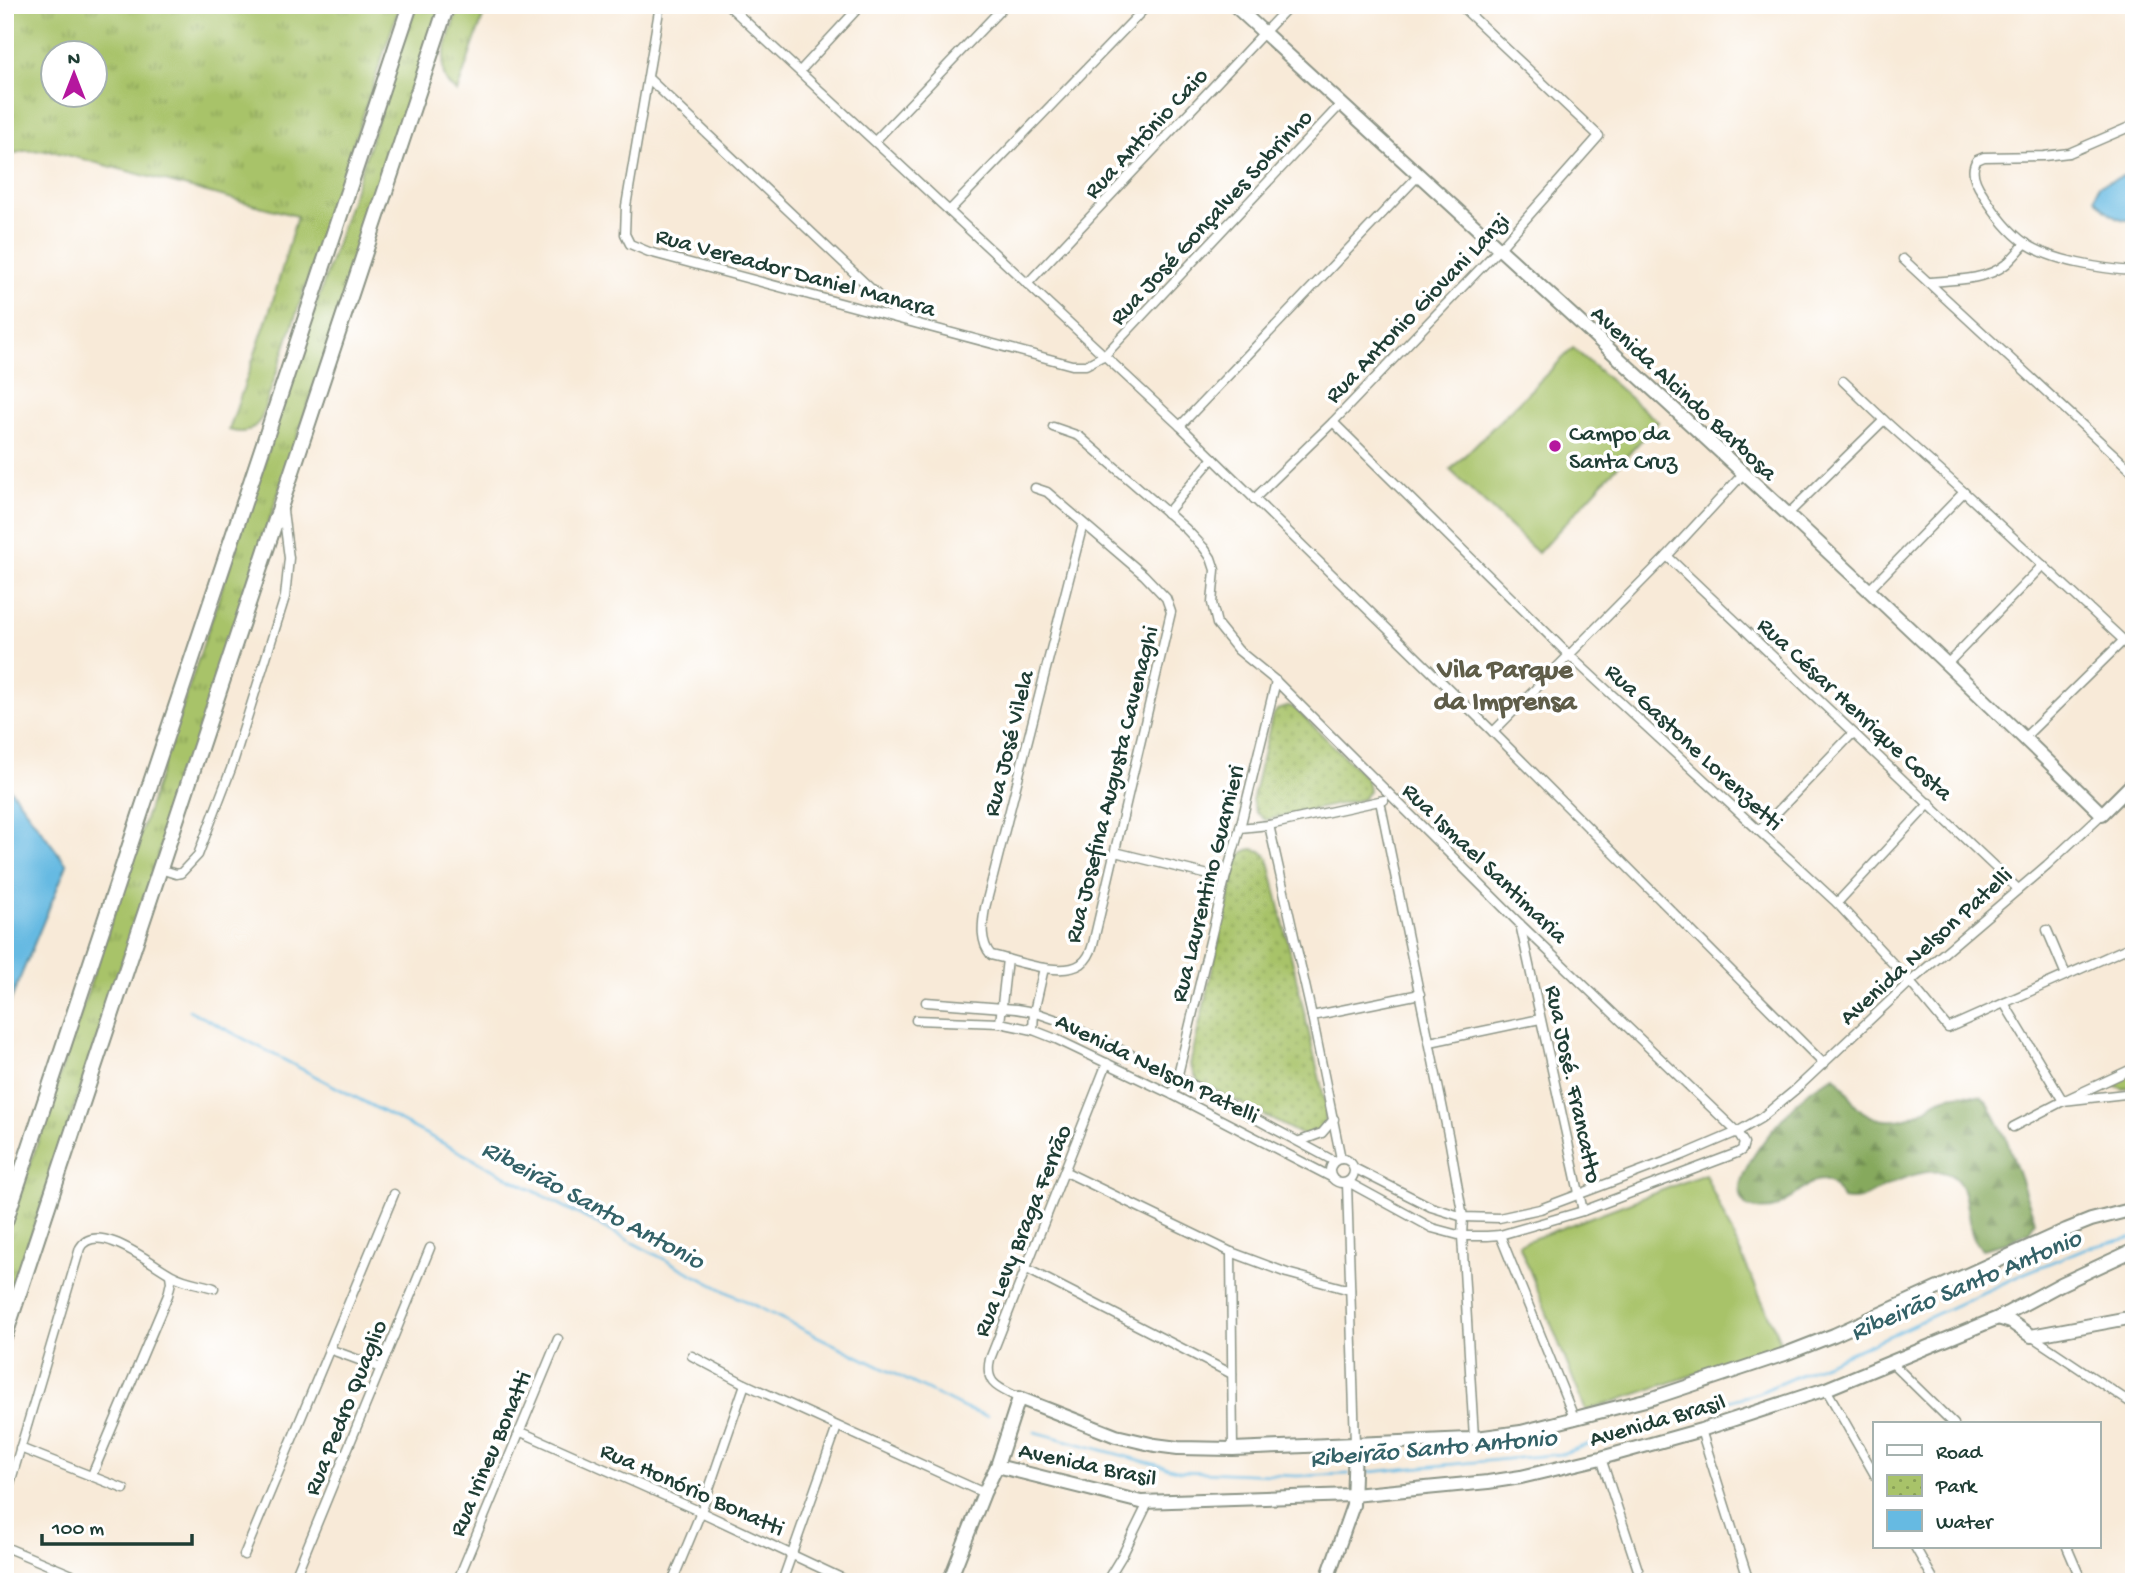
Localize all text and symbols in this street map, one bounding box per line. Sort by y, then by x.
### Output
north arrow [38,38,108,108]
text: N [68,49,80,72]
street label: Rua Antônio Caio [1079,63,1216,206]
street label: Rua José Gonçalves Sobrinho [1105,104,1320,332]
street label: Rua Antonio Giovani Lanzi [1320,208,1517,411]
street label: Rua Vereador Daniel Manara [652,223,939,326]
street label: Avenida Alcindo Barbosa [1583,301,1782,489]
place label: Campo da Santa Cruz [1569,421,1678,478]
marker: Campo da Santa Cruz [1547,438,1563,454]
street label: Rua César Henrique Costa [1750,612,1958,809]
street label: Rua Josefina Augusta Cavenaghi [1060,623,1167,946]
district label: Vila Parque da Imprensa [1434,655,1578,720]
street label: Rua Gastone Lorenzetti [1597,658,1788,839]
street label: Rua José Vilela [978,667,1043,820]
street label: Rua Laurentino Guarnieri [1166,762,1253,1006]
street label: Rua Ismael Santimaria [1395,778,1573,952]
street label: Avenida Nelson Patelli [1835,862,2020,1033]
street label: Rua José. Francatto [1536,983,1607,1186]
street label: Avenida Nelson Patelli [1050,1008,1263,1132]
street label: Rua Levy Braga Ferrão [968,1121,1080,1342]
water label: Ribeirão Santo Antonio [475,1135,710,1280]
water label: Ribeirão Santo Antonio [1847,1224,2088,1350]
street label: Rua Pedro Quaglio [299,1316,396,1500]
street label: Rua Irineu Bonatti [444,1367,540,1542]
street label: Avenida Brasil [1587,1389,1729,1456]
legend [1873,1422,2100,1548]
water label: Ribeirão Santo Antonio [1309,1424,1560,1477]
street label: Rua Honório Bonatti [595,1437,788,1545]
street label: Avenida Brasil [1016,1438,1159,1495]
text: Road [1936,1442,1984,1467]
text: Park [1935,1476,1979,1501]
scale bar [42,1503,192,1547]
text: Water [1936,1512,1994,1537]
text: 100 m [51,1518,104,1543]

